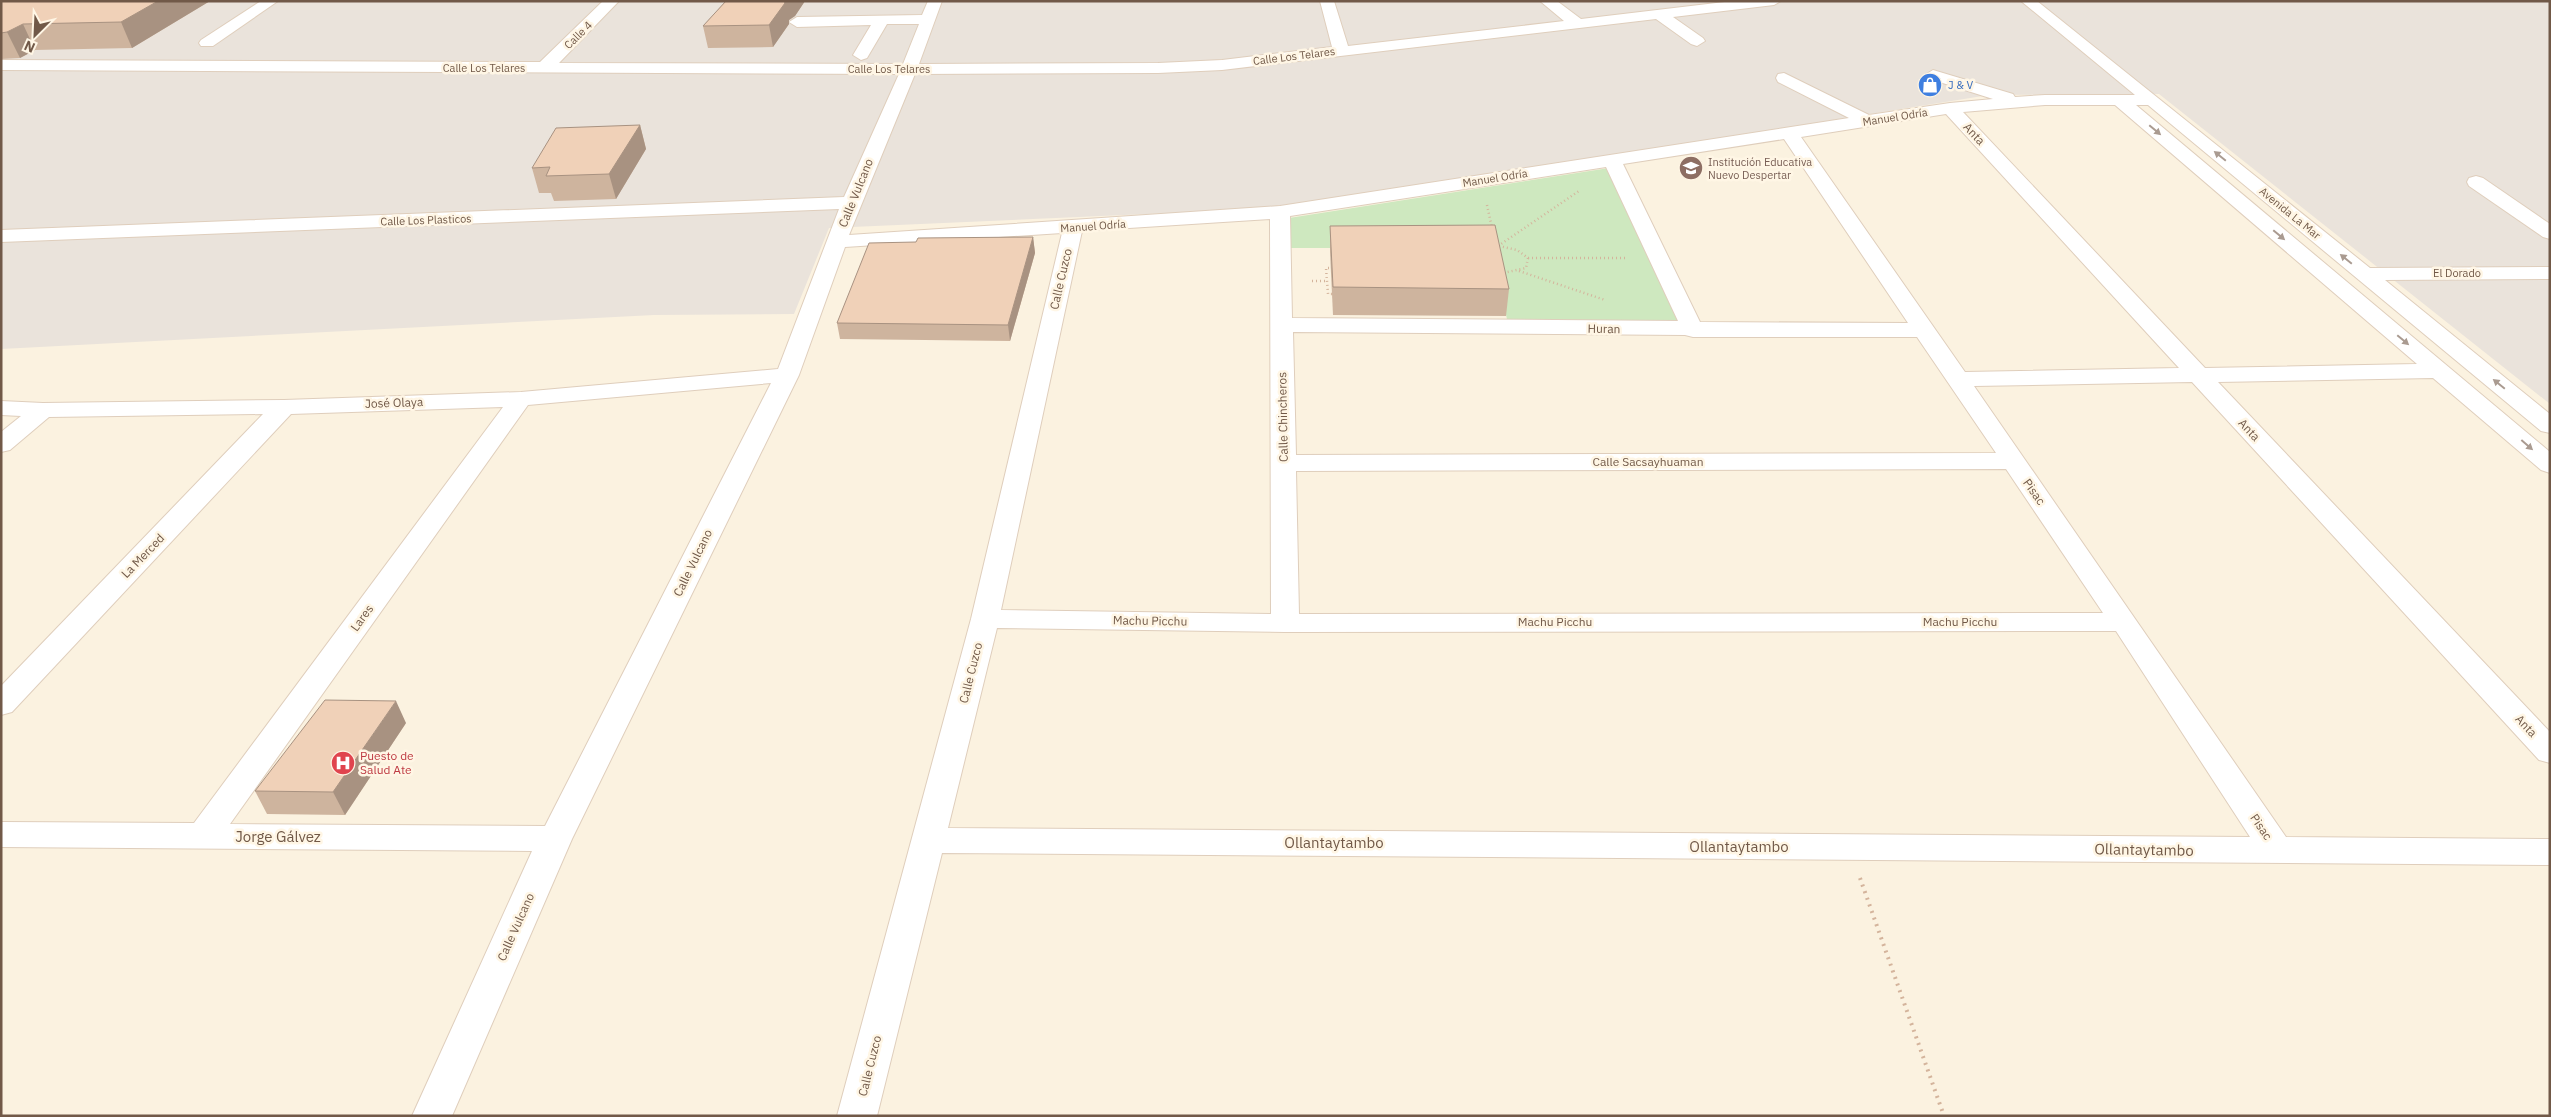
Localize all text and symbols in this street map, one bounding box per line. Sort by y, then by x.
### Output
north arrow [10,10,60,60]
street label: Calle 4 [561,18,595,52]
text: N [21,37,38,57]
street label: Calle Los Telares [1252,44,1336,68]
street label: Calle Los Telares [443,61,525,75]
street label: Calle Los Telares [848,62,930,76]
shop icon: J & V [1917,72,1943,98]
place label: J & V [1948,78,1973,92]
street label: Manuel Odría [1861,105,1929,129]
street label: Anta [1960,119,1989,148]
one-way arrow [2148,125,2161,136]
one-way arrow [2214,150,2227,161]
school or university icon: Institución Educativa Nuevo Despertar [1678,155,1704,181]
place label: Institución Educativa Nuevo Despertar [1708,155,1812,182]
street label: Calle Vulcano [835,156,876,229]
street label: Manuel Odría [1461,166,1529,190]
street label: Avenida La Mar [2257,184,2323,242]
street label: Calle Los Plasticos [380,211,472,229]
street label: Manuel Odría [1060,217,1126,235]
one-way arrow [2273,230,2286,241]
street label: Calle Cuzco [1046,247,1075,311]
one-way arrow [2340,254,2352,265]
street label: El Dorado [2433,266,2481,280]
street label: Huran [1587,321,1621,336]
one-way arrow [2397,334,2409,346]
street label: Calle Chincheros [1274,372,1291,462]
one-way arrow [2492,379,2505,390]
street label: José Olaya [365,394,424,411]
street label: Anta [2235,415,2264,444]
one-way arrow [2521,440,2534,451]
street label: Calle Sacsayhuaman [1592,454,1704,469]
street label: Pisac [2020,476,2049,508]
street label: Calle Vulcano [670,526,715,599]
street label: La Merced [118,531,167,581]
street label: Lares [347,601,376,634]
street label: Machu Picchu [1113,612,1187,629]
street label: Machu Picchu [1518,614,1592,629]
street label: Machu Picchu [1923,614,1997,629]
street label: Calle Cuzco [956,641,985,705]
street label: Anta [2512,711,2541,740]
place label: Puesto de Salud Ate [360,748,414,777]
hospital icon: Puesto de Salud Ate [330,750,356,776]
street label: Pisac [2247,811,2276,843]
street label: Jorge Gálvez [235,827,321,846]
street label: Ollantaytambo [1284,833,1384,852]
street label: Ollantaytambo [1689,837,1789,856]
street label: Ollantaytambo [2094,839,2194,860]
street label: Calle Vulcano [494,890,537,963]
street label: Calle Cuzco [855,1034,884,1098]

